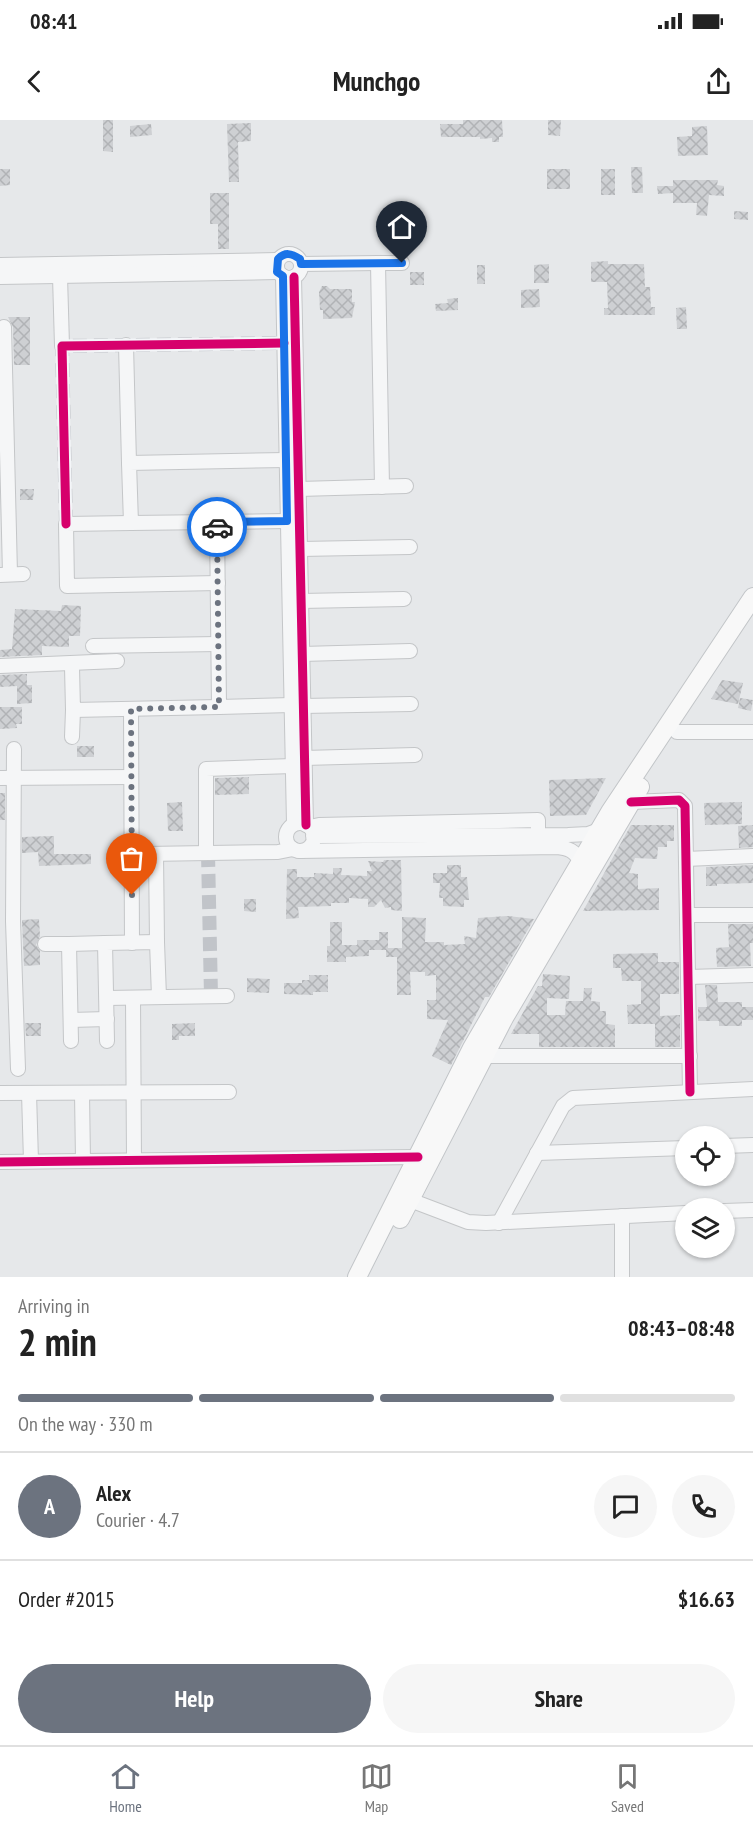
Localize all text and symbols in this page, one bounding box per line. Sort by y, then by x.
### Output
text: 08:41 [30,7,78,35]
text: Munchgo [333,64,420,98]
icon: back [18,65,51,98]
icon: share [702,65,735,98]
pin [376,201,427,263]
icon: home [385,210,418,243]
courier [187,497,247,557]
icon: car [201,511,234,544]
pin [106,833,157,895]
icon: bag [115,842,148,875]
map controls [675,1126,735,1258]
button: locate [675,1126,735,1186]
button: layers [675,1198,735,1258]
text: Arriving in [18,1293,90,1319]
text: 08:43–08:48 [628,1314,735,1342]
text: 2 min [18,1316,97,1367]
text: On the way · 330 m [18,1411,153,1437]
button: chat [594,1475,657,1538]
button: phone [672,1475,735,1538]
text: Alex [96,1479,131,1507]
text: A [44,1492,55,1520]
text: Courier · 4.7 [96,1507,180,1533]
text: Order #2015 [18,1585,115,1613]
text: $16.63 [678,1585,735,1613]
button: Help [18,1664,371,1733]
button: Share [383,1664,735,1733]
tab: Home [109,1760,142,1816]
tab: Map [360,1760,393,1816]
tab: Saved [611,1760,644,1816]

